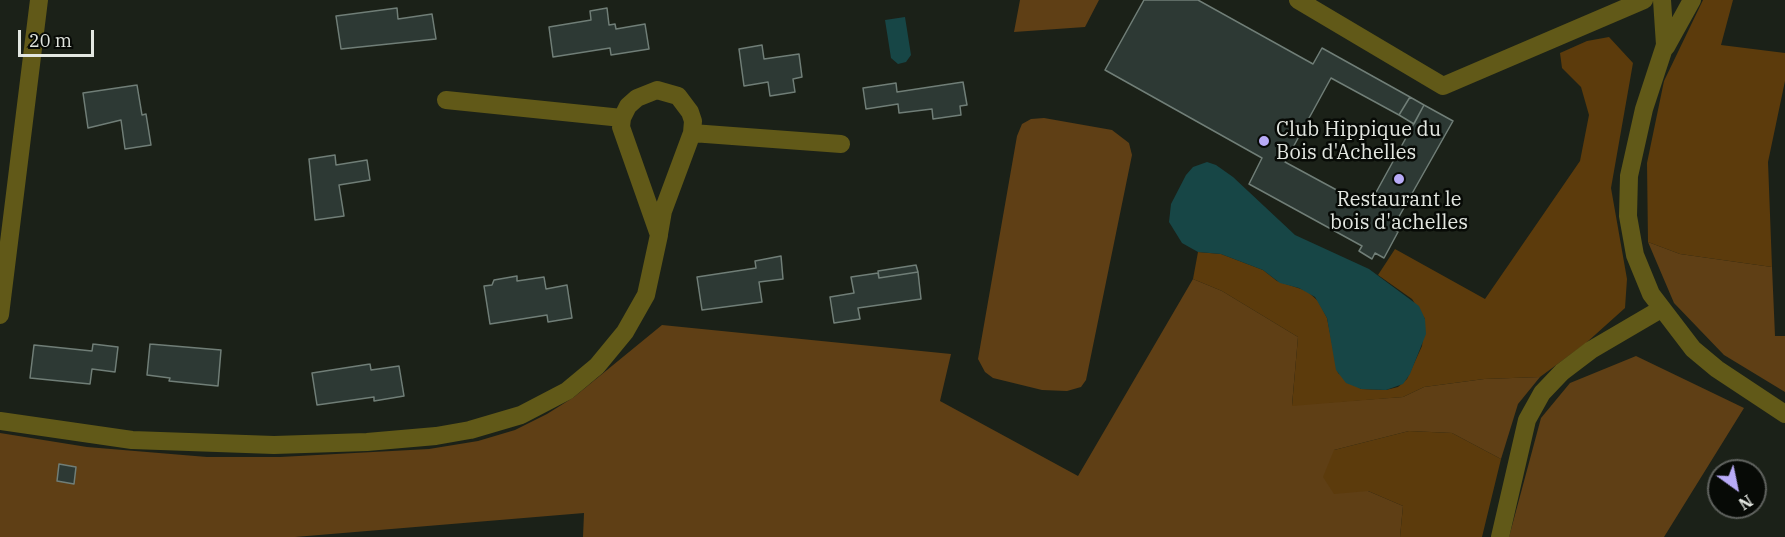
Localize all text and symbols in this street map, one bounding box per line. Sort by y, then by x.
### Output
scale bar [21,18,98,56]
text: 20 m [29,29,72,52]
place label: Club Hippique du Bois d'Achelles [1276,118,1441,165]
marker: Club Hippique du Bois d'Achelles [1257,134,1271,148]
marker: Restaurant le bois d'achelles [1392,172,1406,186]
place label: Restaurant le bois d'achelles [1330,188,1468,235]
north arrow [1707,459,1767,519]
text: N [1735,491,1756,514]

